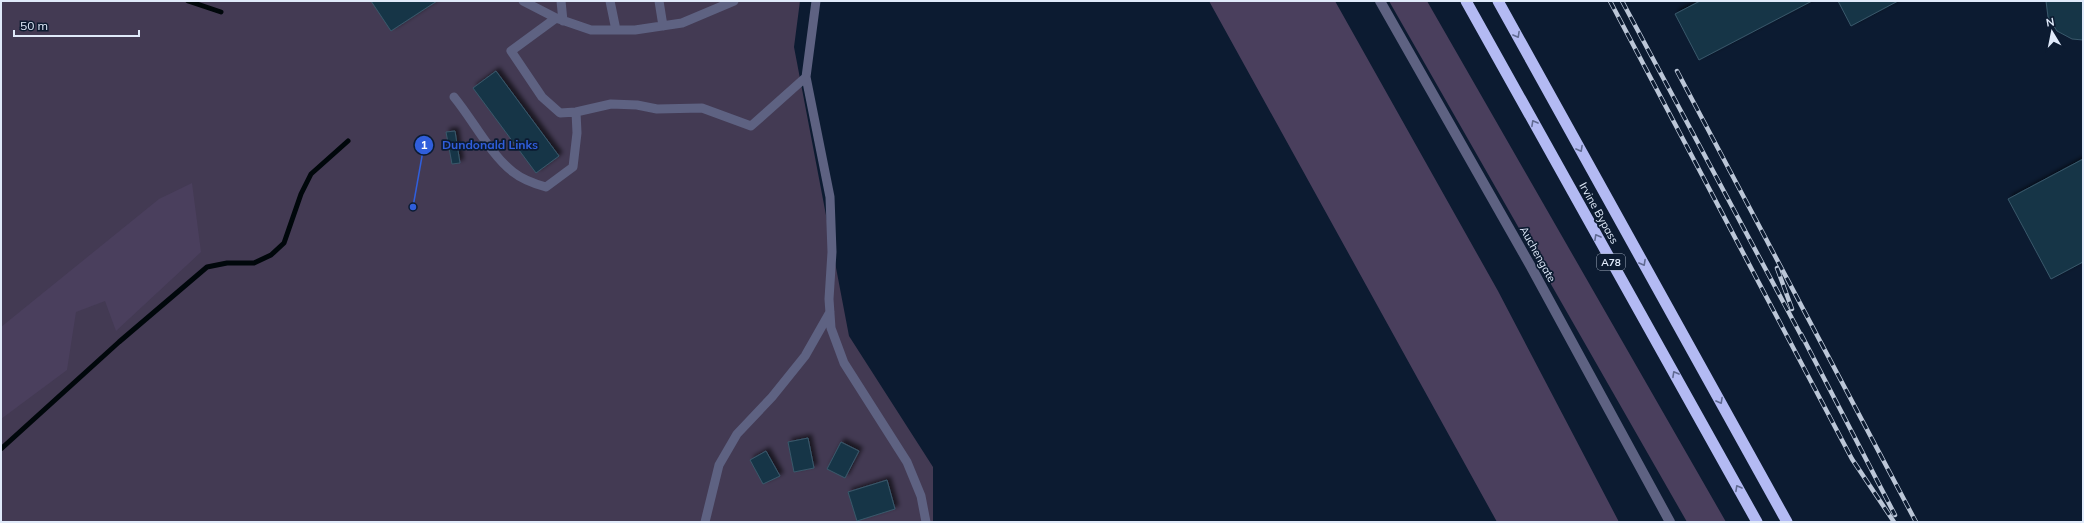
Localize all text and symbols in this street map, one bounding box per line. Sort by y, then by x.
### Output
scale bar [14,12,139,38]
north arrow [2032,12,2072,52]
text: N [2045,15,2056,30]
text: 50 m [20,18,48,33]
one-way arrow [1513,31,1520,38]
one-way arrow [1531,120,1539,127]
callout: Dundonald Links [414,133,546,157]
text: 1 [420,137,428,152]
text: Dundonald Links [442,137,538,152]
one-way arrow [1576,145,1583,152]
street label: Irvine Bypass [1576,180,1622,246]
street label: Auchengate [1517,224,1559,284]
one-way arrow [1595,233,1602,241]
road number: A78 [1597,254,1625,270]
one-way arrow [1639,258,1646,266]
one-way arrow [1672,371,1679,379]
one-way arrow [1715,397,1722,404]
one-way arrow [1735,485,1743,492]

